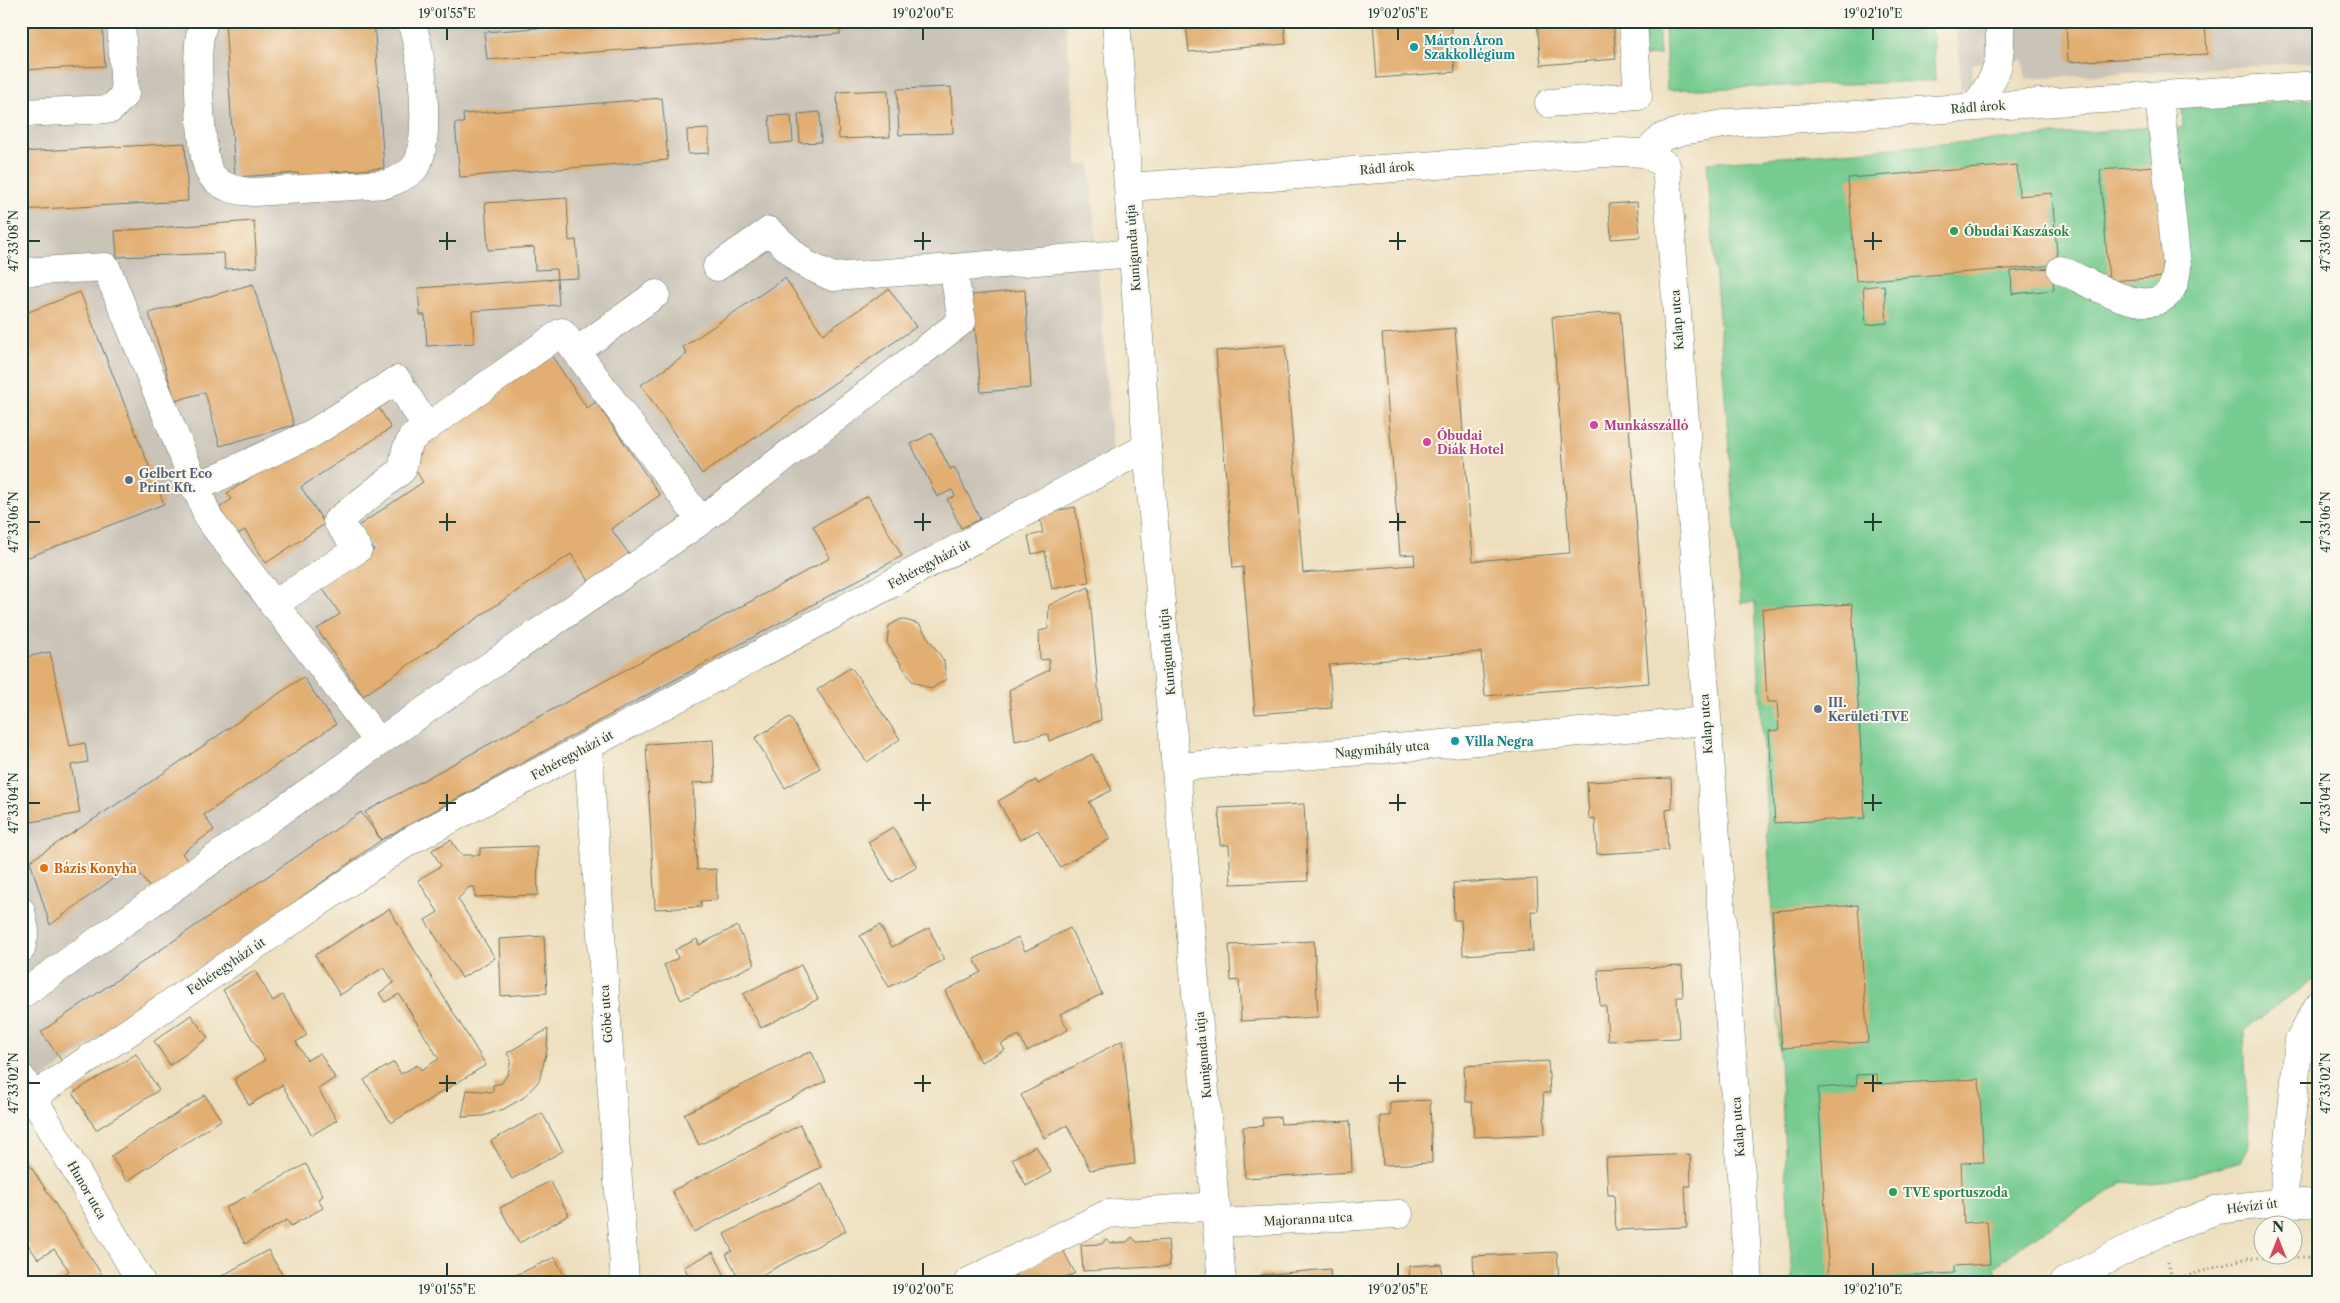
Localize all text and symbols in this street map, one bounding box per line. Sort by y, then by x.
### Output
text: 19°01'55"E [419,6,475,21]
text: 19°02'00"E [892,6,954,21]
text: 19°02'05"E [1368,6,1428,21]
text: 19°02'10"E [1844,6,1902,21]
place label: Márton Áron Szakkollégium [1424,32,1515,62]
marker: Márton Áron Szakkollégium [1408,41,1420,53]
street label: Rádl árok [1950,98,2007,116]
street label: Rádl árok [1359,159,1416,177]
street label: Kunigunda útja [1122,203,1144,292]
text: 47°33'08"N [6,210,21,272]
text: 47°33'08"N [2318,210,2333,272]
place label: Óbudai Kaszások [1964,223,2070,239]
marker: Óbudai Kaszások [1948,225,1960,237]
street label: Kalap utca [1667,289,1687,351]
place label: Munkásszálló [1604,418,1689,433]
marker: Munkásszálló [1588,419,1600,431]
place label: Óbudai Diák Hotel [1437,427,1504,457]
marker: Óbudai Diák Hotel [1421,436,1433,448]
place label: Gelbert Eco Print Kft. [139,466,213,495]
marker: Gelbert Eco Print Kft. [123,474,135,486]
text: 47°33'06"N [6,491,21,553]
text: 47°33'06"N [2318,491,2333,553]
street label: Fehéregyházi út [885,536,973,592]
street label: Kunigunda útja [1156,607,1178,696]
street label: Kalap utca [1696,693,1716,755]
place label: III. Kerületi TVE [1828,695,1909,724]
marker: III. Kerületi TVE [1812,703,1824,715]
street label: Fehéregyházi út [528,727,616,783]
place label: Villa Negra [1464,734,1535,749]
marker: Villa Negra [1449,735,1461,747]
street label: Nagymihály utca [1334,737,1431,761]
text: 47°33'04"N [6,772,21,834]
text: 47°33'04"N [2318,772,2333,834]
place label: Bázis Konyha [54,861,138,876]
marker: Bázis Konyha [38,862,50,874]
street label: Fehéregyházi út [184,934,269,998]
street label: Góbé utca [596,984,616,1044]
street label: Kunigunda útja [1192,1010,1214,1099]
text: 47°33'02"N [6,1052,21,1114]
text: 47°33'02"N [2318,1052,2333,1114]
street label: Kalap utca [1728,1096,1748,1158]
street label: Hunor utca [64,1158,110,1222]
place label: TVE sportuszoda [1903,1185,2009,1200]
marker: TVE sportuszoda [1887,1186,1899,1198]
street label: Hévízi út [2226,1195,2279,1217]
street label: Majoranna utca [1263,1209,1354,1229]
north arrow [2252,1216,2302,1266]
text: N [2272,1218,2284,1236]
text: 19°01'55"E [419,1282,475,1297]
text: 19°02'00"E [892,1282,954,1297]
text: 19°02'05"E [1368,1282,1428,1297]
text: 19°02'10"E [1844,1282,1902,1297]

